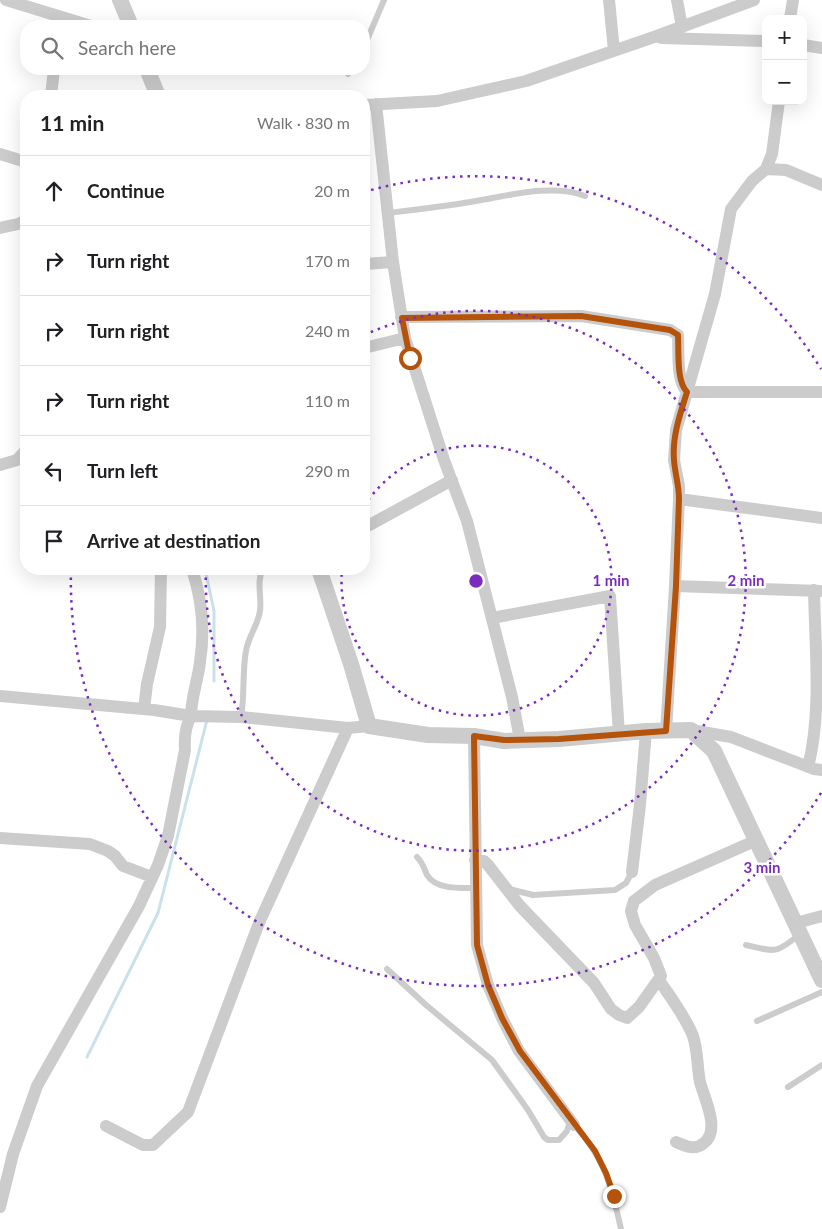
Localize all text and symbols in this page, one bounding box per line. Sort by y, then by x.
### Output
map controls [762,15,807,105]
button: + [762,15,807,60]
search box [20,20,370,75]
icon: search [38,34,66,62]
text: Search here [78,36,176,59]
button: − [762,60,807,105]
text: 11 min [40,110,104,135]
text: Walk · 830 m [257,113,350,132]
icon: ahead [40,177,68,205]
text: Continue [87,179,165,202]
text: 20 m [314,181,350,200]
icon: right [40,247,68,275]
text: Turn right [87,249,169,272]
text: 170 m [305,251,350,270]
icon: right [40,317,68,345]
text: Turn right [87,319,169,342]
text: 240 m [305,321,350,340]
route start [399,347,422,370]
icon: right [40,387,68,415]
text: Turn right [87,389,169,412]
text: 110 m [305,391,350,410]
icon: left [40,457,68,485]
text: Turn left [87,459,158,482]
text: 290 m [305,461,350,480]
icon: arrive [40,527,68,555]
text: Arrive at destination [87,529,260,552]
text: 1 min [592,571,630,589]
text: 2 min [727,571,765,589]
centre of rings [467,572,485,590]
text: 3 min [743,858,781,876]
route end [603,1185,626,1208]

